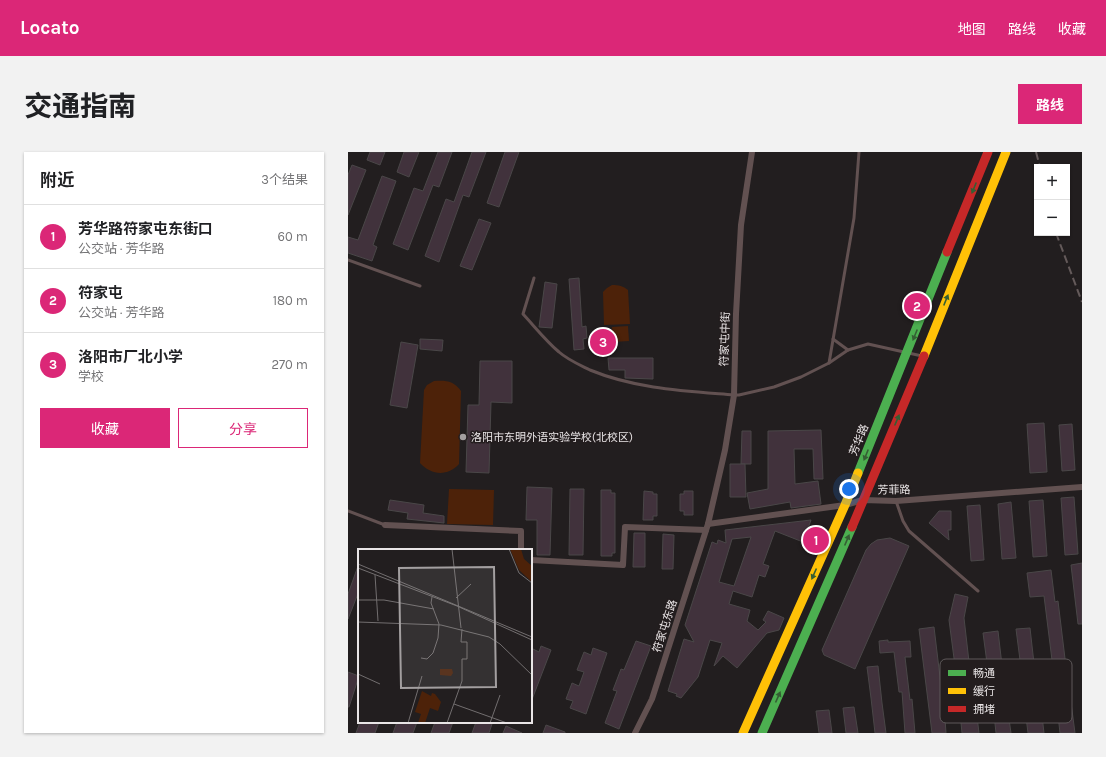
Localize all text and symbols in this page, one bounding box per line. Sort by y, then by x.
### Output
text: Locato [20,17,80,39]
text: 地图 [958,21,986,38]
text: 路线 [1008,21,1036,38]
text: 收藏 [1058,21,1086,38]
button: 路线 [1018,84,1082,124]
text: 交通指南 [24,90,136,123]
map controls [1034,164,1070,236]
button: + [1034,164,1070,200]
text: 附近 [40,170,74,190]
text: 3个结果 [261,172,308,187]
one-way arrow [970,183,976,195]
button: − [1034,200,1070,236]
text: 芳华路符家屯东街口 [78,220,213,238]
text: 1 [51,229,55,244]
text: 60 m [278,229,308,244]
text: 公交站 · 芳华路 [78,241,165,256]
text: 符家屯 [78,284,123,302]
pin: 2 [904,291,930,321]
text: 2 [49,293,57,308]
text: 180 m [273,293,308,308]
one-way arrow [944,293,950,305]
text: 公交站 · 芳华路 [78,305,165,320]
street label: 符家屯中街 [718,311,732,367]
pin: 3 [590,327,616,357]
one-way arrow [912,329,918,340]
text: 洛阳市厂北小学 [78,348,183,366]
text: 3 [49,357,57,372]
text: 270 m [271,357,308,372]
text: 学校 [78,369,104,384]
button: 收藏 [40,408,170,448]
button: 分享 [178,408,308,448]
one-way arrow [894,414,900,425]
street label: 芳华路 [847,422,871,458]
place label: 洛阳市东明外语实验学校(北校区) [471,431,633,444]
marker: 洛阳市东明外语实验学校(北校区) [458,432,468,442]
one-way arrow [862,450,868,462]
your location [839,479,859,499]
street label: 芳菲路 [877,483,911,497]
pin: 1 [803,525,829,555]
one-way arrow [844,533,850,545]
inset map [358,549,532,723]
one-way arrow [811,569,817,580]
street label: 符家屯东路 [650,598,680,654]
legend [940,659,1072,723]
text: 畅通 [973,667,995,680]
text: 缓行 [973,685,995,698]
one-way arrow [775,691,781,703]
text: 拥堵 [973,703,995,716]

